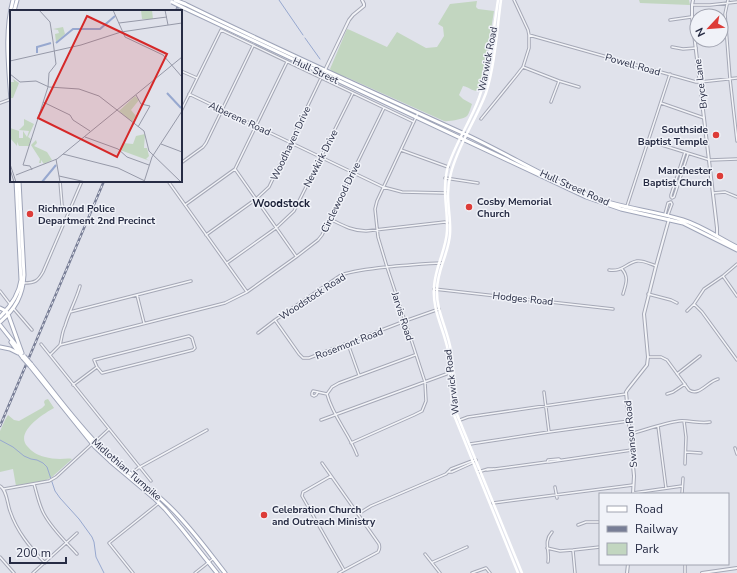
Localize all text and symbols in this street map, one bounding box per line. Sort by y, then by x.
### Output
north arrow [689,8,729,48]
inset map [10,10,182,182]
street label: Warwick Road [475,25,501,93]
text: N [692,25,709,39]
street label: Powell Road [603,50,662,80]
street label: Hull Street [290,54,341,88]
street label: Bryce Lane [691,58,711,109]
street label: Alberene Road [206,98,273,139]
street label: Woodhaven Drive [268,104,314,183]
place label: Southside Baptist Temple [638,123,709,149]
street label: Newkirk Drive [300,127,341,190]
marker: Southside Baptist Temple [711,130,721,140]
street label: Circlewood Drive [318,160,364,235]
place label: Manchester Baptist Church [643,164,712,190]
street label: Hull Street Road [538,166,612,210]
marker: Manchester Baptist Church [715,171,725,181]
place label: Cosby Memorial Church [477,195,553,221]
district label: Woodstock [252,196,311,211]
place label: Richmond Police Department 2nd Precinct [38,202,155,228]
marker: Cosby Memorial Church [464,202,474,212]
marker: Richmond Police Department 2nd Precinct [25,209,35,219]
street label: Woodstock Road [277,270,349,324]
street label: Jarvis Road [387,289,417,343]
street label: Hodges Road [492,289,554,309]
street label: Rosemont Road [314,325,385,363]
street label: Warwick Road [441,348,463,415]
street label: Swanson Road [621,400,641,468]
street label: Midlothian Turnpike [88,435,164,504]
legend [599,493,729,565]
text: Road [635,501,663,517]
place label: Celebration Church and Outreach Ministry [272,503,376,529]
marker: Celebration Church and Outreach Ministry [259,510,269,520]
text: Railway [635,521,679,537]
scale bar [10,539,66,565]
text: Park [635,541,660,557]
text: 200 m [16,545,51,561]

